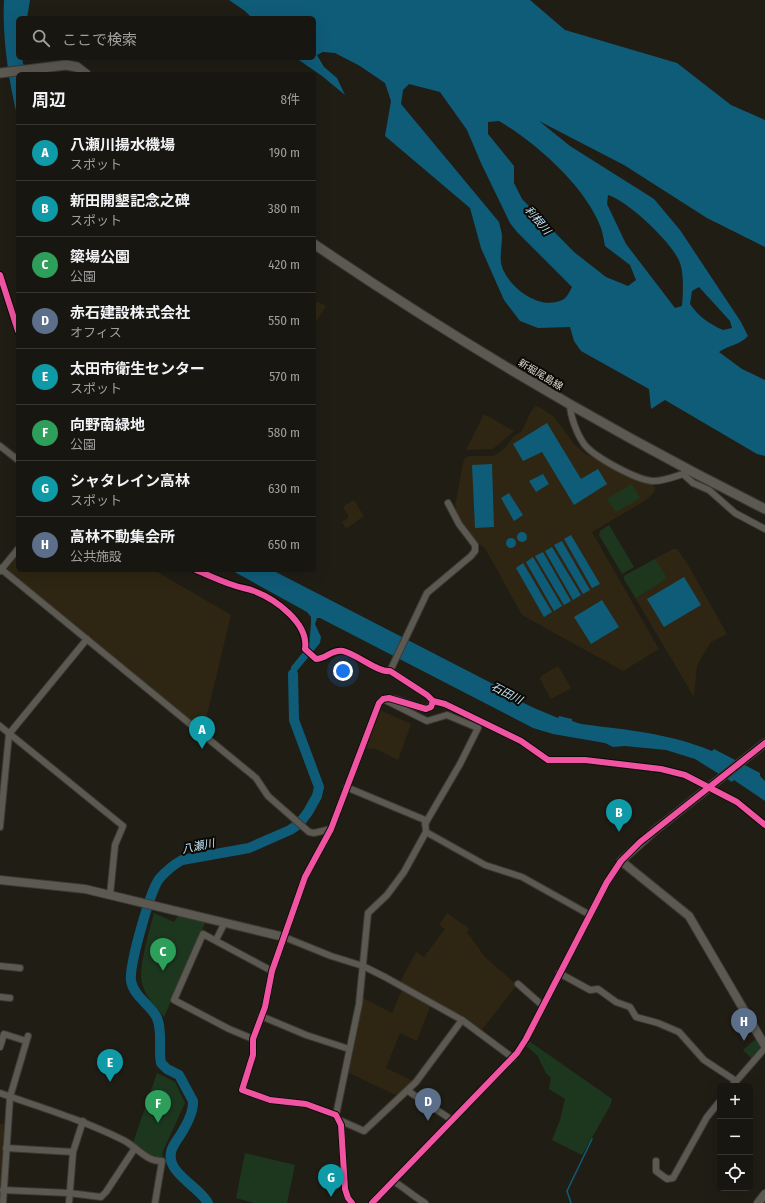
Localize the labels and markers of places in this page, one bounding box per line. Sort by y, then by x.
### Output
pin: A [189,716,215,749]
pin: B [606,799,632,832]
pin: C [150,938,176,971]
pin: H [731,1008,757,1041]
pin: E [97,1049,123,1082]
pin: D [415,1088,441,1121]
pin: F [145,1090,171,1123]
pin: G [318,1164,344,1197]

